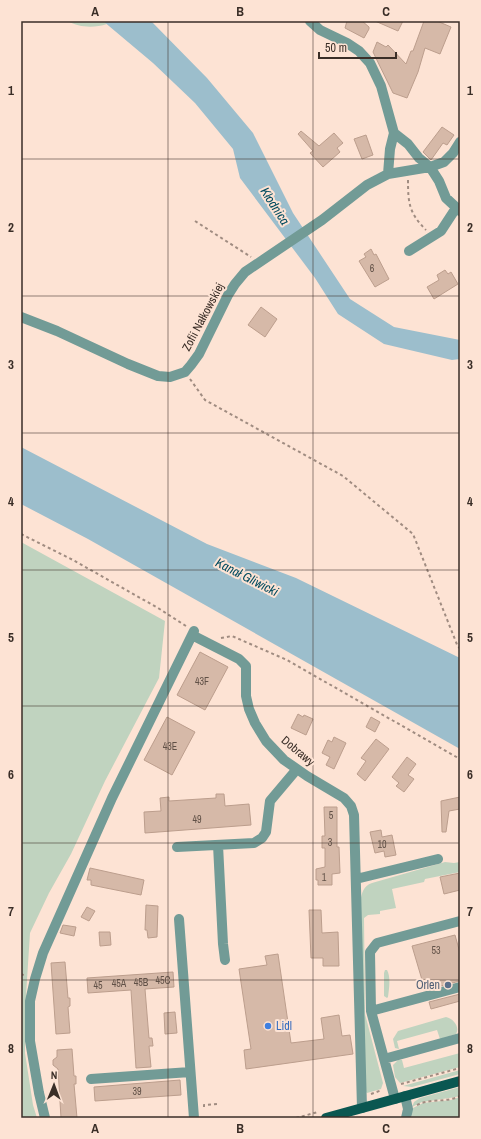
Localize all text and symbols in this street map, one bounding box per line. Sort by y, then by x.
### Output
text: A [91,3,99,20]
text: B [236,3,244,20]
text: C [382,3,390,20]
scale bar [319,34,396,60]
text: 50 m [325,40,347,56]
text: 1 [8,82,14,99]
text: 1 [467,82,473,99]
water label: Kłodnica [257,184,293,228]
text: 2 [8,219,14,236]
text: 2 [467,219,473,236]
house number: 6 [370,262,375,275]
street label: Zofii Nałkowskiej [178,280,228,354]
text: 3 [8,356,14,373]
text: 3 [467,356,473,373]
text: 4 [8,493,14,510]
text: 4 [467,493,473,510]
water label: Kanał Gliwicki [213,554,281,600]
text: 5 [8,629,14,646]
text: 5 [467,629,473,646]
house number: 43F [195,675,209,688]
street label: Dobrawy [278,732,318,770]
house number: 43E [163,740,177,753]
text: 6 [8,766,14,783]
text: 6 [467,766,473,783]
house number: 5 [329,809,334,822]
house number: 49 [192,813,202,826]
house number: 3 [328,836,333,849]
house number: 10 [377,838,387,851]
house number: 1 [322,871,327,884]
text: 7 [8,903,14,920]
text: 7 [467,903,473,920]
house number: 53 [431,944,441,957]
house number: 45C [155,974,171,987]
house number: 45B [134,976,149,989]
house number: 45A [112,977,127,990]
place label: Orlen [416,977,440,993]
house number: 45 [93,979,103,992]
marker: Orlen [443,980,453,990]
place label: Lidl [276,1018,292,1034]
marker: Lidl [263,1021,273,1031]
text: 8 [8,1040,14,1057]
text: 8 [467,1040,473,1057]
north arrow [34,1065,74,1105]
text: N [51,1068,58,1082]
house number: 39 [132,1085,142,1098]
text: A [91,1120,99,1137]
text: B [236,1120,244,1137]
text: C [382,1120,390,1137]

